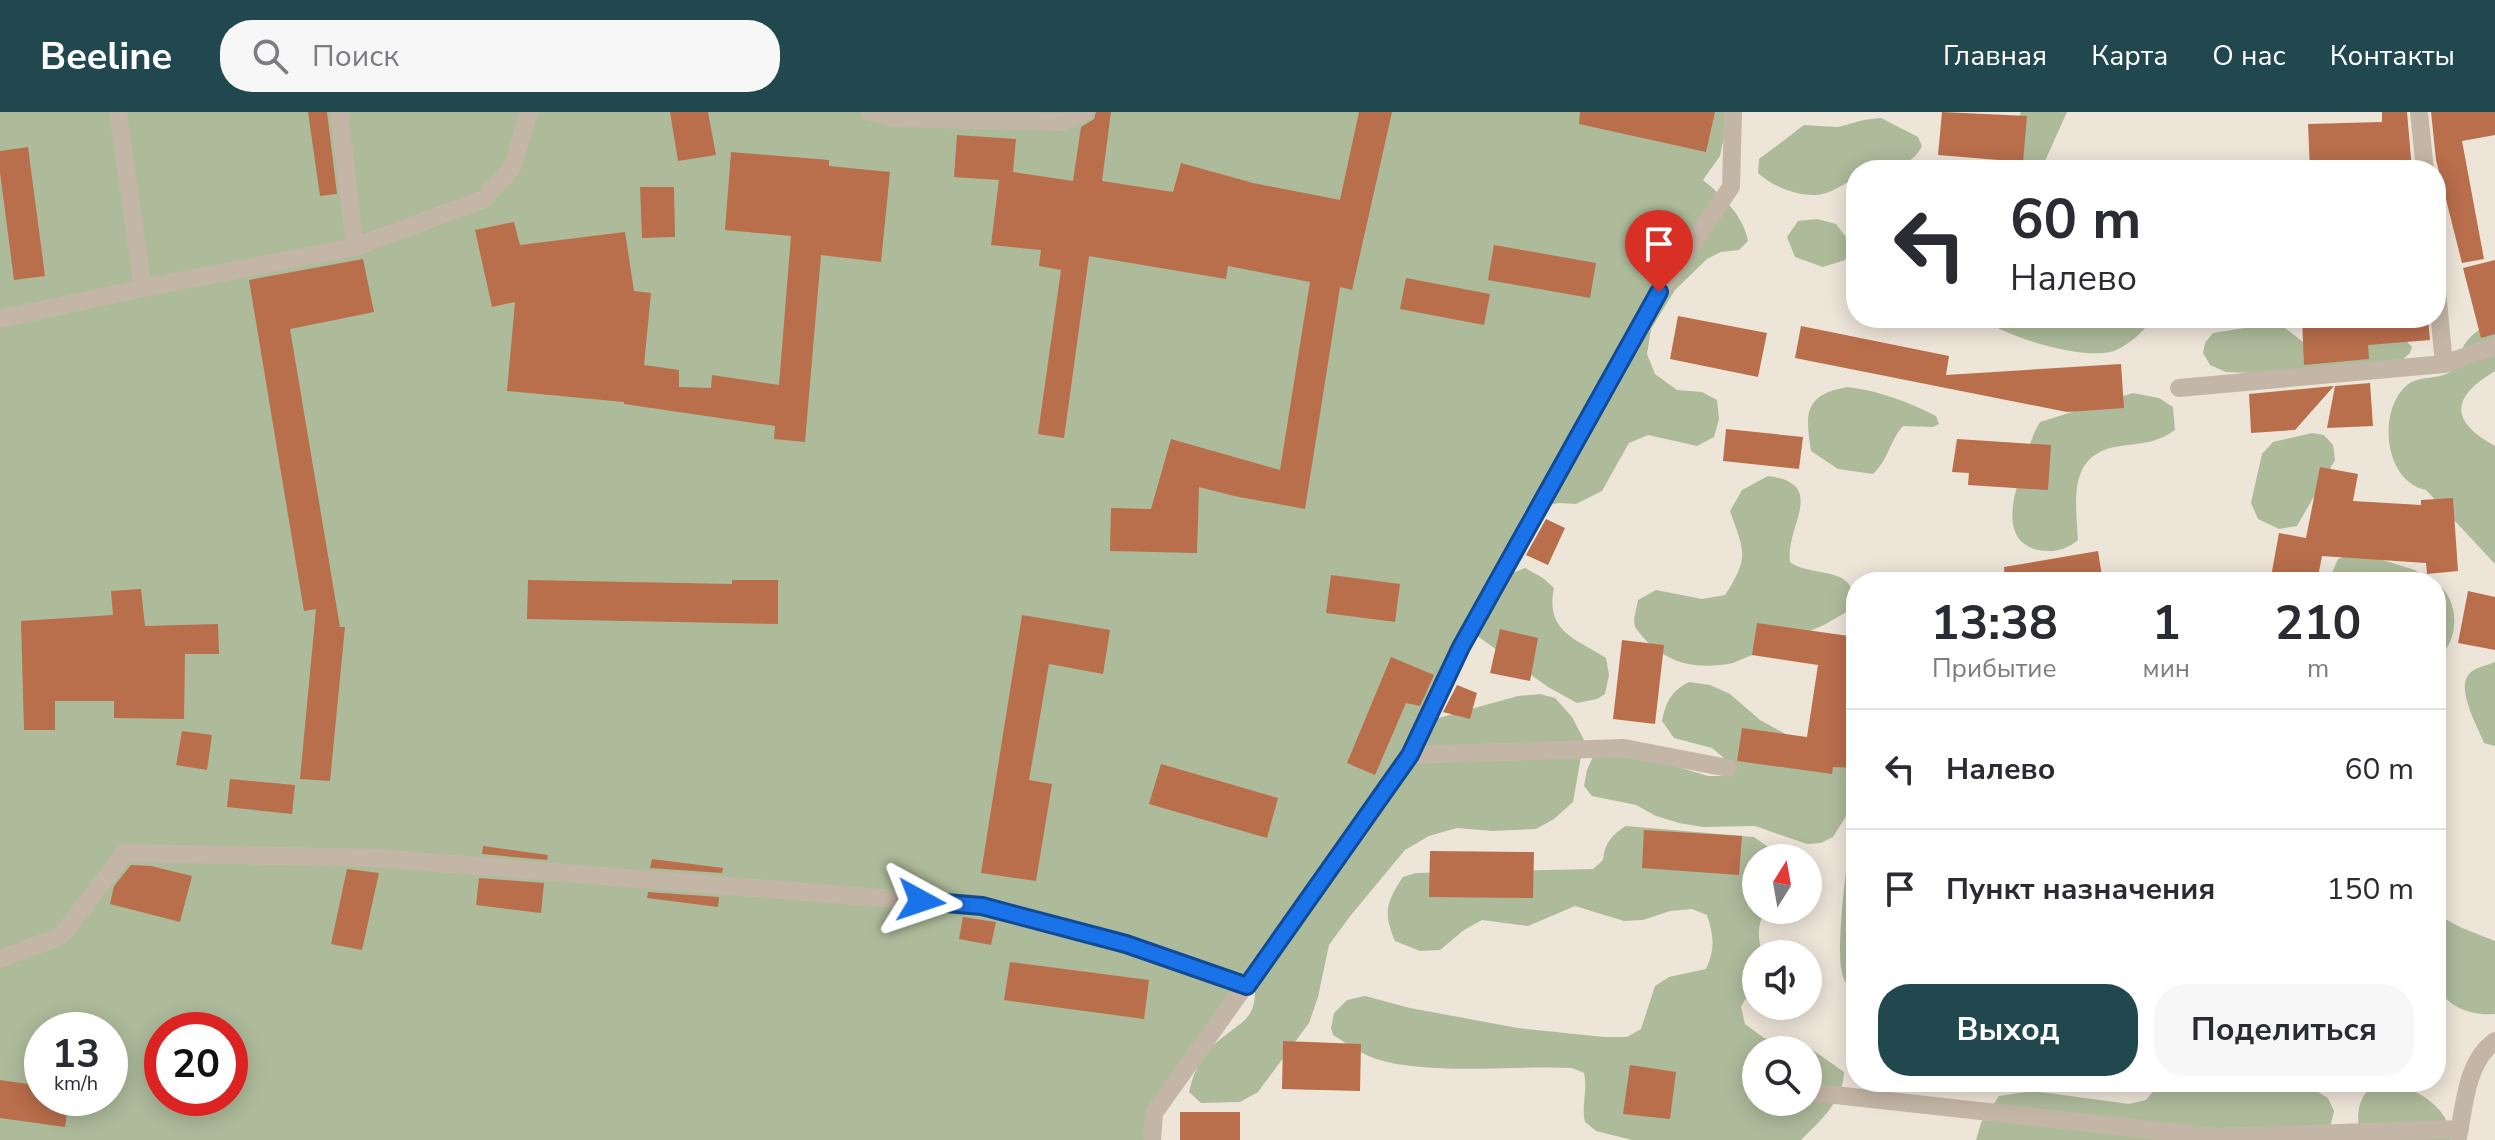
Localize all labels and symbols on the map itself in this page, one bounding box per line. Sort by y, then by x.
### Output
pin [1625,210,1693,292]
north arrow [1742,844,1822,924]
position arrow [879,859,963,943]
speed limit sign: 20 [144,1012,248,1116]

